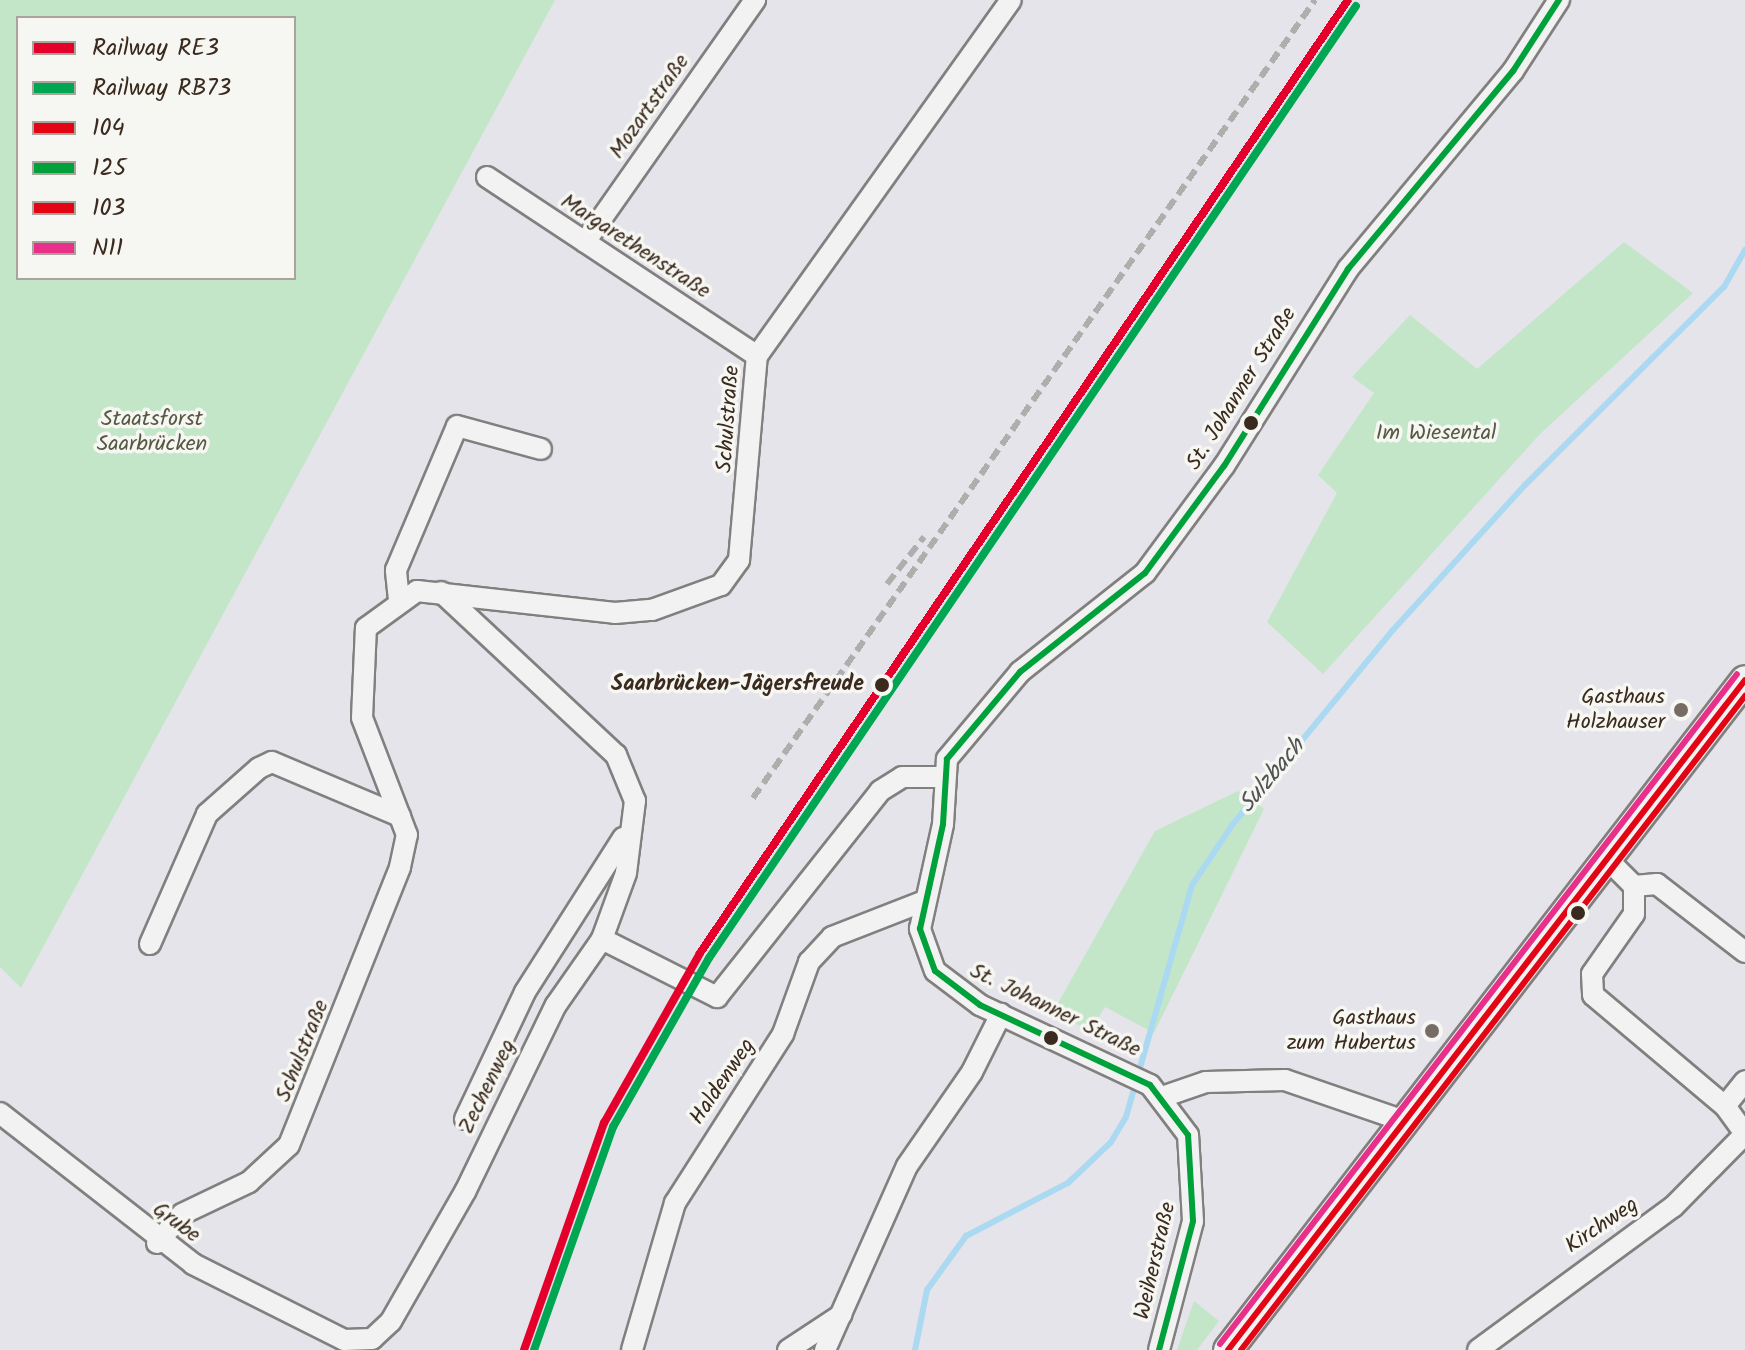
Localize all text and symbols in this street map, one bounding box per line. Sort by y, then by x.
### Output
legend [16,16,296,280]
text: Railway RE3 [92,29,219,68]
street label: Mozartstraße [604,50,696,164]
text: Railway RB73 [92,69,231,108]
text: 104 [92,109,125,148]
text: 125 [92,149,126,188]
text: 103 [92,189,125,228]
street label: Margarethenstraße [555,189,715,305]
text: N11 [92,229,123,268]
street label: St. Johanner Straße [1181,303,1303,475]
street label: Schulstraße [712,364,746,474]
park label: Staatsforst Saarbrücken [97,406,207,458]
unlabelled marker [1243,415,1259,431]
park label: Im Wiesental [1376,421,1496,447]
place label: Saarbrücken-Jägersfreude [611,672,864,698]
marker: Saarbrücken-Jägersfreude [871,674,893,696]
place label: Gasthaus Holzhauser [1566,684,1665,736]
marker: Gasthaus Holzhauser [1672,701,1690,719]
water label: Sulzbach [1233,733,1311,819]
unlabelled marker [1570,905,1586,921]
street label: St. Johanner Straße [965,958,1145,1064]
street label: Schulstraße [271,996,335,1106]
place label: Gasthaus zum Hubertus [1287,1005,1416,1056]
marker: Gasthaus zum Hubertus [1423,1022,1441,1040]
unlabelled marker [1043,1030,1059,1046]
street label: Haldenweg [685,1034,761,1130]
street label: Zechenweg [454,1035,522,1139]
street label: Kirchweg [1561,1192,1643,1260]
street label: Grube [147,1197,205,1249]
street label: Weiherstraße [1130,1200,1182,1322]

